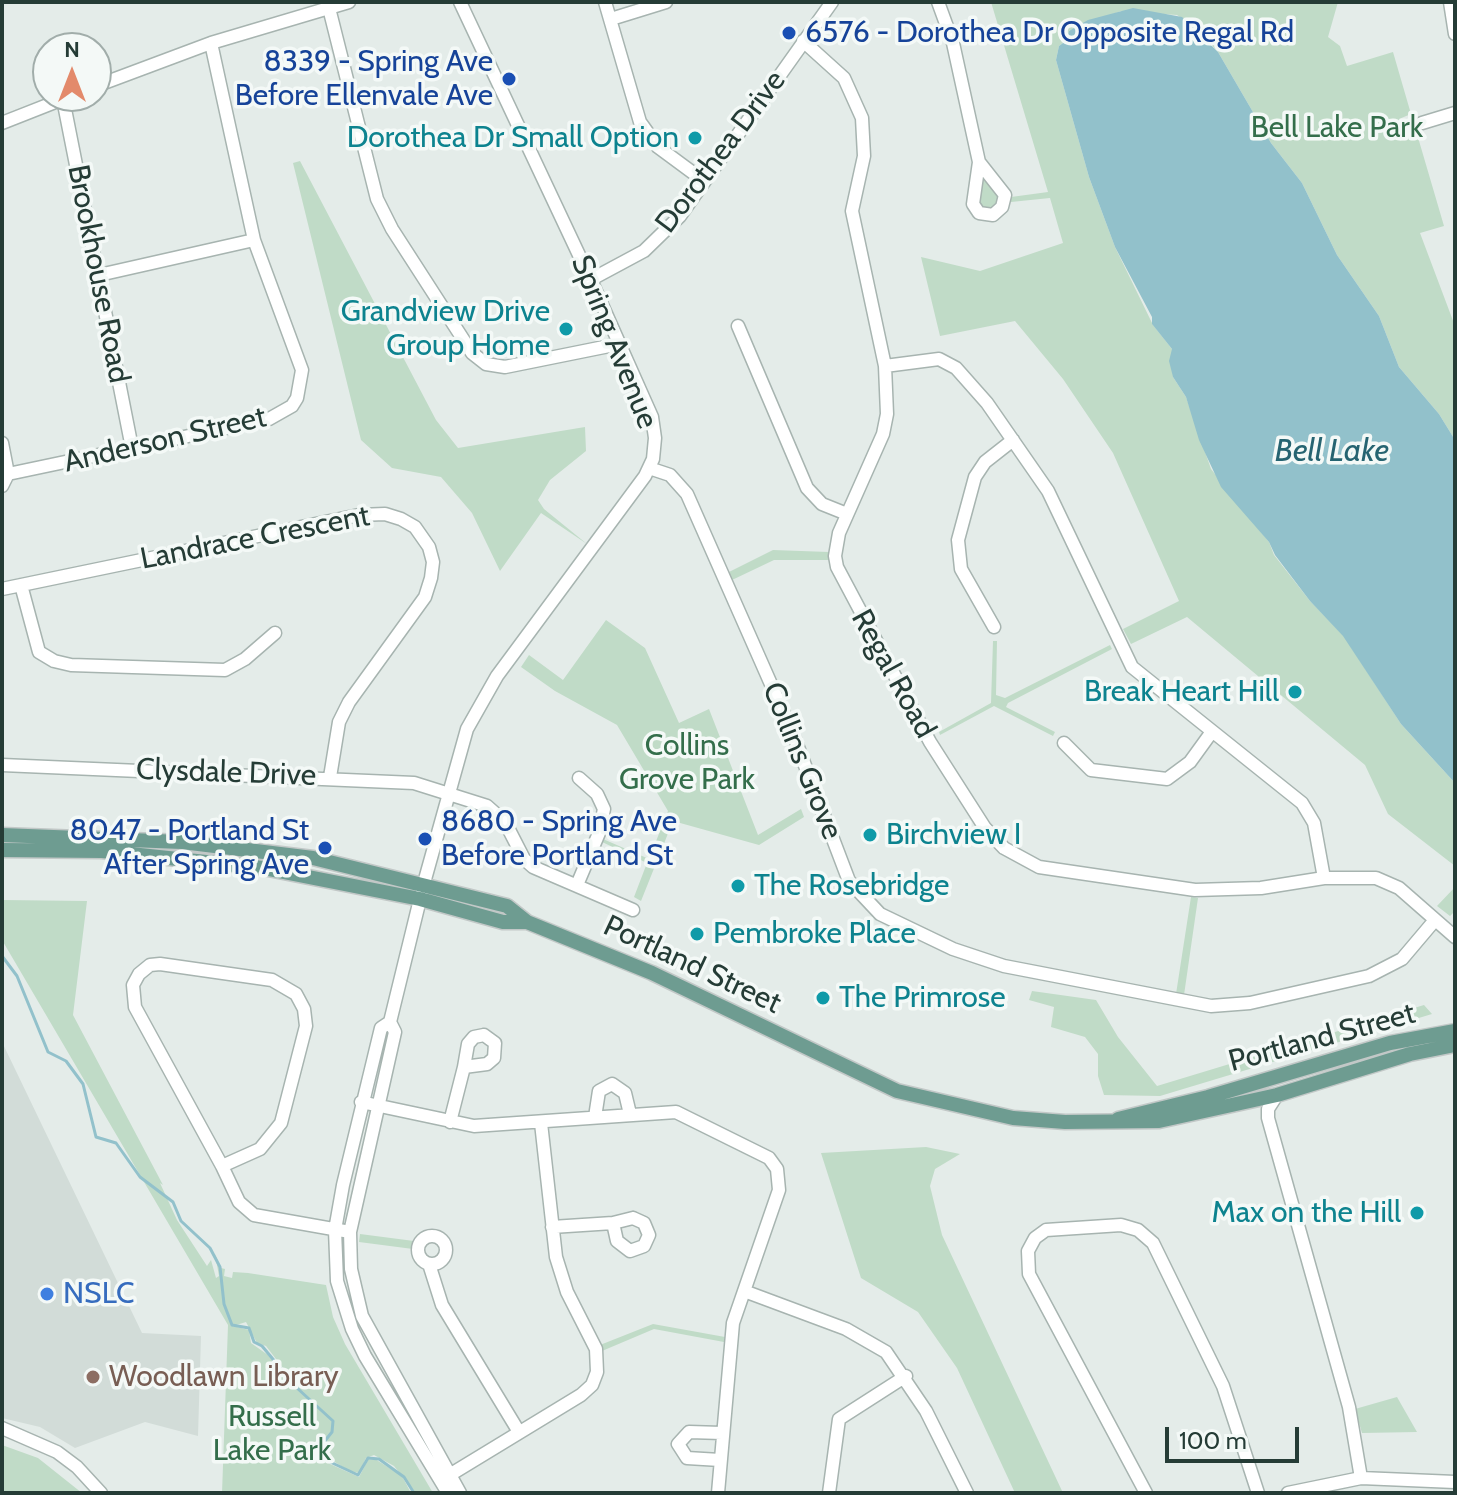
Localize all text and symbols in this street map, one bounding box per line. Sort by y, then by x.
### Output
place label: 6576 - Dorothea Dr Opposite Regal Rd [805,15,1294,51]
marker: 6576 - Dorothea Dr Opposite Regal Rd [780,24,798,42]
north arrow [32,32,112,112]
text: N [64,36,80,63]
place label: 8339 - Spring Ave Before Ellenvale Ave [235,44,493,114]
street label: Dorothea Drive [648,64,794,240]
marker: 8339 - Spring Ave Before Ellenvale Ave [500,70,518,88]
park label: Bell Lake Park [1251,110,1423,146]
place label: Dorothea Dr Small Option [347,120,679,156]
marker: Dorothea Dr Small Option [686,129,704,147]
street label: Brookhouse Road [59,162,137,386]
street label: Spring Avenue [563,250,665,434]
place label: Grandview Drive Group Home [341,294,550,364]
marker: Grandview Drive Group Home [557,320,575,338]
street label: Anderson Street [60,399,270,481]
water label: Bell Lake [1275,433,1389,471]
street label: Landrace Crescent [137,498,373,578]
street label: Regal Road [843,604,943,744]
place label: Break Heart Hill [1084,674,1279,710]
street label: Collins Grove [754,677,850,845]
marker: Break Heart Hill [1286,683,1304,701]
park label: Collins Grove Park [619,728,755,798]
street label: Clysdale Drive [135,752,317,794]
place label: 8680 - Spring Ave Before Portland St [441,804,677,874]
place label: 8047 - Portland St After Spring Ave [70,813,309,884]
place label: Birchview I [886,817,1021,853]
marker: Birchview I [861,826,879,844]
marker: 8680 - Spring Ave Before Portland St [416,830,434,848]
marker: 8047 - Portland St After Spring Ave [316,839,334,857]
place label: The Rosebridge [754,868,949,904]
marker: The Rosebridge [729,877,747,895]
street label: Portland Street [598,908,786,1022]
place label: Pembroke Place [713,916,916,952]
marker: Pembroke Place [688,925,706,943]
place label: The Primrose [839,980,1006,1016]
marker: The Primrose [814,989,832,1007]
street label: Portland Street [1225,996,1419,1080]
place label: Max on the Hill [1212,1195,1401,1231]
marker: Max on the Hill [1408,1204,1426,1222]
place label: NSLC [63,1276,134,1312]
marker: NSLC [38,1285,56,1303]
place label: Woodlawn Library [109,1359,339,1395]
marker: Woodlawn Library [84,1368,102,1386]
park label: Russell Lake Park [213,1399,331,1470]
scale bar [1169,1411,1303,1461]
text: 100 m [1179,1426,1247,1455]

